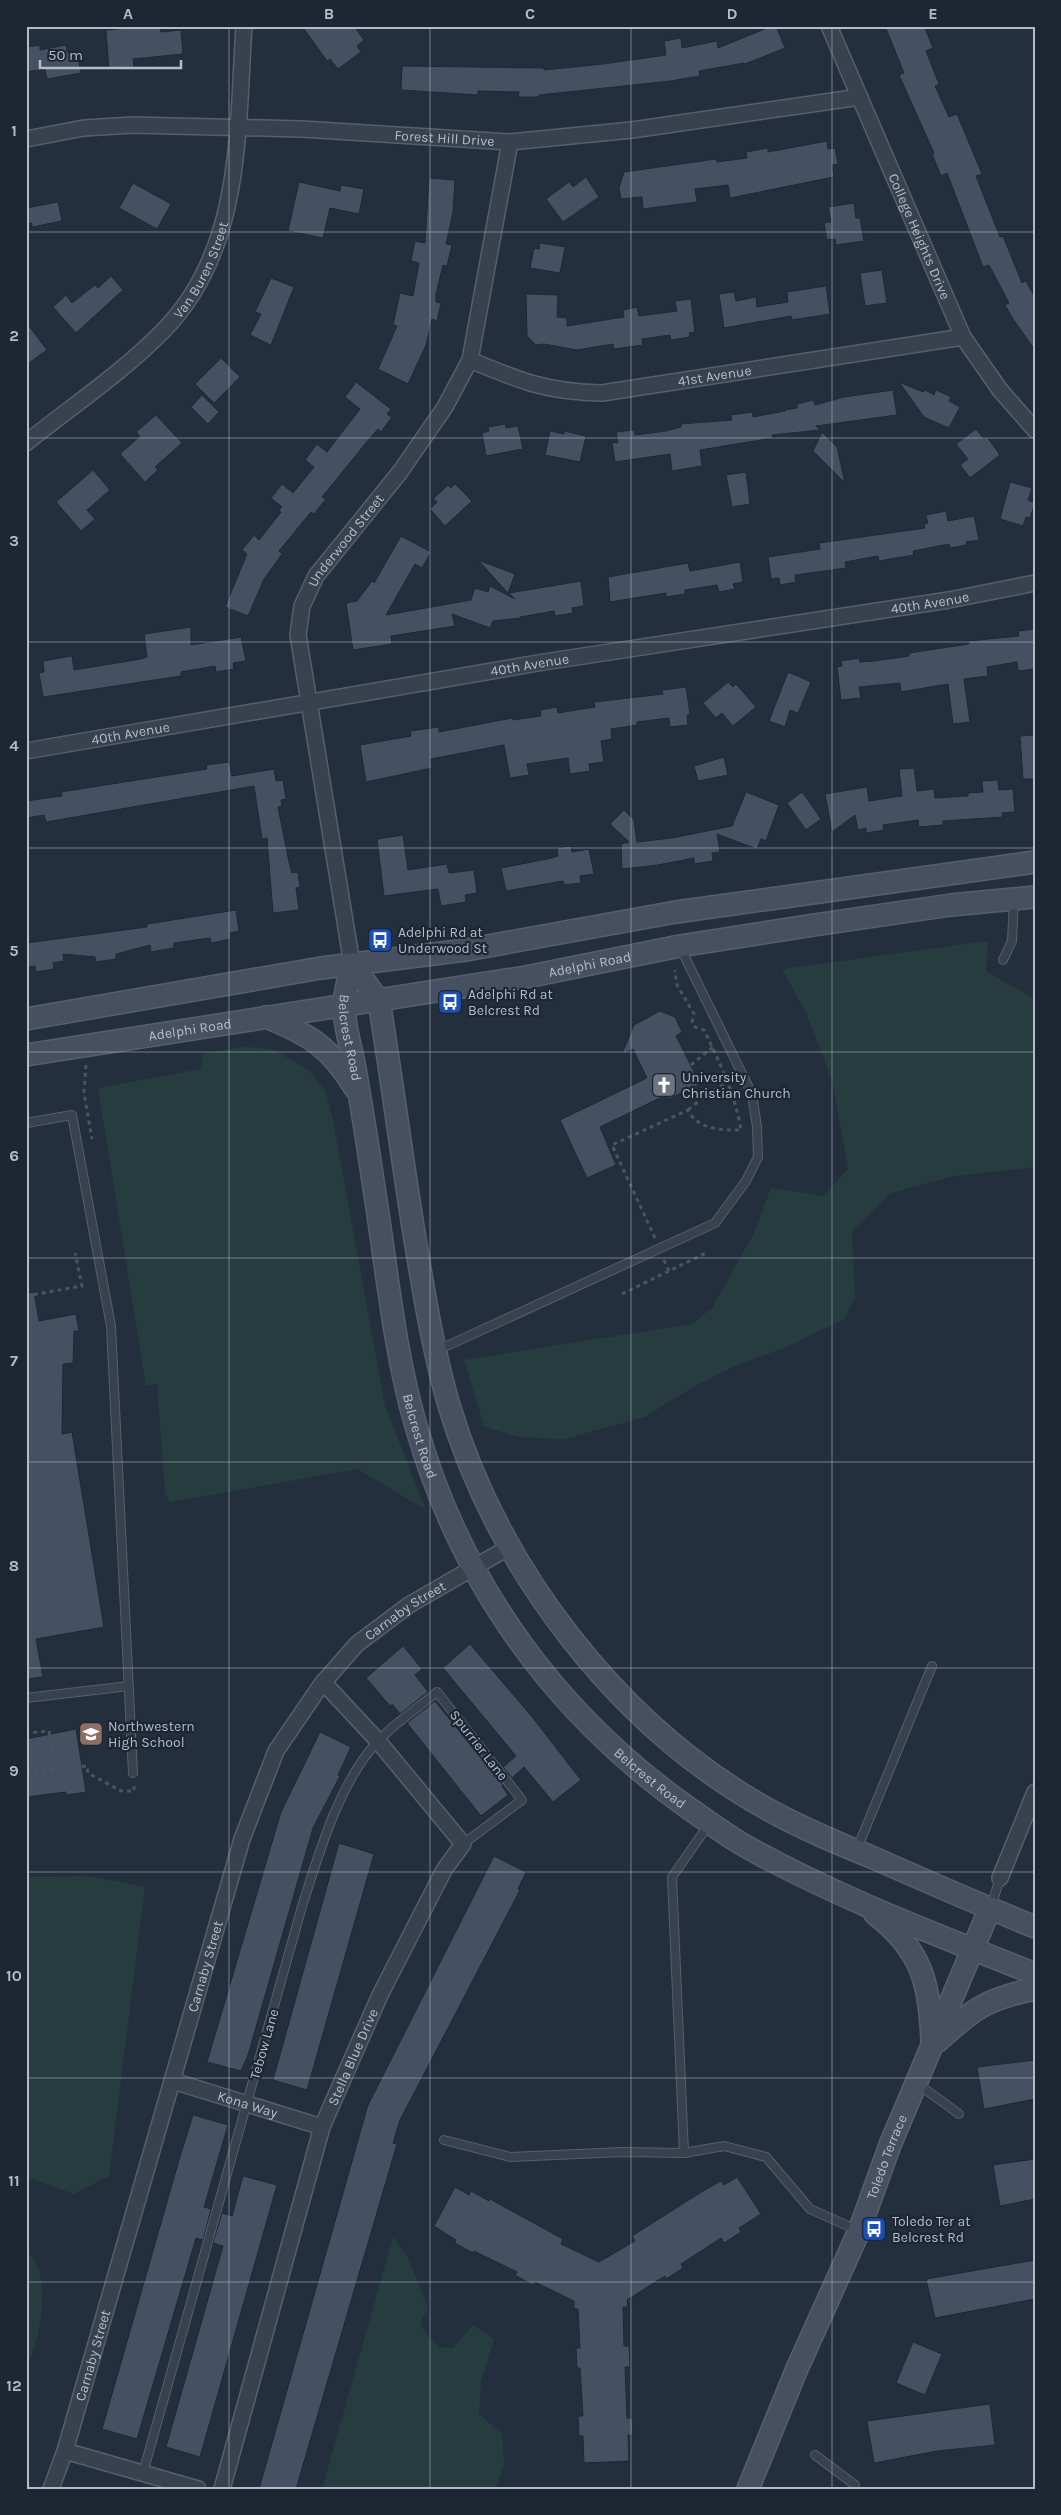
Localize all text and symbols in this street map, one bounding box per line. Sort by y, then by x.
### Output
text: A [123,4,133,23]
text: B [324,4,334,23]
text: C [525,4,535,23]
text: D [727,4,738,23]
text: E [928,4,938,23]
scale bar [40,38,181,70]
text: 50 m [48,46,83,64]
text: 1 [11,121,17,140]
street label: Forest Hill Drive [394,127,495,150]
street label: College Heights Drive [885,171,954,302]
street label: Van Buren Street [170,220,232,322]
text: 2 [9,326,19,345]
street label: 41st Avenue [676,362,753,390]
street label: Underwood Street [304,491,388,589]
text: 3 [9,531,19,550]
street label: 40th Avenue [889,588,971,618]
street label: 40th Avenue [489,650,570,680]
street label: 40th Avenue [90,718,171,749]
text: 4 [9,736,19,755]
place label: Adelphi Rd at Underwood St [398,924,487,957]
bus stop icon: Adelphi Rd at Underwood St [367,927,393,953]
text: 5 [9,941,19,960]
street label: Adelphi Road [547,948,633,981]
place label: Adelphi Rd at Belcrest Rd [468,986,553,1019]
bus stop icon: Adelphi Rd at Belcrest Rd [437,989,463,1015]
street label: Belcrest Road [335,993,365,1082]
street label: Adelphi Road [147,1015,233,1045]
place label: University Christian Church [682,1069,791,1102]
church icon: University Christian Church [651,1072,677,1098]
text: 6 [9,1146,19,1165]
text: 7 [10,1351,18,1370]
street label: Belcrest Road [399,1392,440,1481]
text: 8 [9,1556,19,1575]
street label: Carnaby Street [361,1578,449,1644]
street label: Spurrier Lane [446,1707,511,1784]
place label: Northwestern High School [108,1718,195,1751]
school or university icon: Northwestern High School [78,1721,104,1747]
street label: Belcrest Road [610,1744,689,1812]
text: 9 [9,1761,19,1780]
street label: Carnaby Street [184,1919,227,2014]
text: 10 [6,1966,22,1985]
street label: Stella Blue Drive [324,2006,382,2108]
street label: Tebow Lane [246,2007,283,2081]
street label: Kona Way [215,2087,280,2122]
street label: Toledo Terrace [863,2112,911,2202]
text: 11 [8,2171,20,2190]
place label: Toledo Ter at Belcrest Rd [892,2213,970,2246]
bus stop icon: Toledo Ter at Belcrest Rd [861,2216,887,2242]
street label: Carnaby Street [72,2308,114,2403]
text: 12 [6,2376,22,2395]

